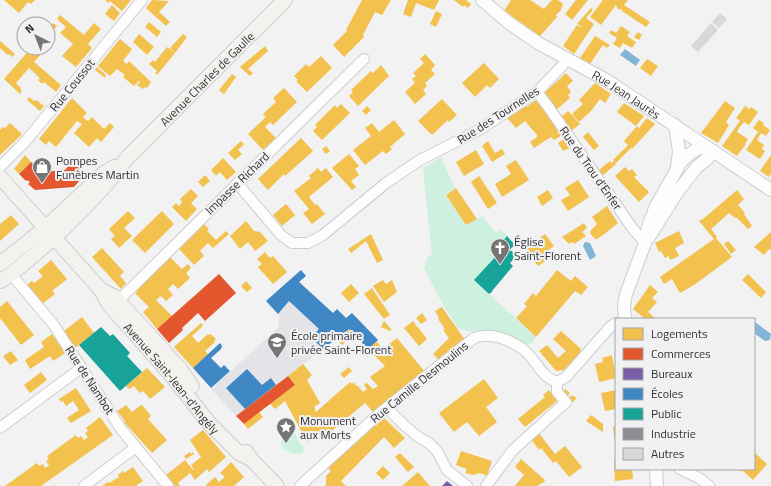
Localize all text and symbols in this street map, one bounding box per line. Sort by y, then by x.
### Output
north arrow [16,16,56,56]
text: N [21,20,37,37]
street label: Avenue Charles de Gaulle [155,27,258,130]
street label: Rue Coussot [45,54,100,116]
street label: Rue Jean Jaurès [589,65,665,124]
street label: Rue des Tournelles [453,81,543,149]
street label: Rue du Trou d'Enfer [555,122,627,214]
street label: Impasse Richard [200,147,274,219]
place label: Pompes Funèbres Martin [56,151,139,184]
shop icon: Pompes Funèbres Martin [31,156,53,184]
place label: Église Saint-Florent [514,232,582,265]
church icon: Église Saint-Florent [489,237,511,265]
street label: Avenue Saint-Jean-d'Angély [119,318,224,438]
legend [615,318,755,470]
text: Logements [651,324,708,343]
place label: École primaire privée Saint-Florent [291,326,392,359]
school or university icon: École primaire privée Saint-Florent [266,331,288,359]
street label: Rue Camille Desmoulins [366,336,472,428]
street label: Rue de Nambot [61,342,120,419]
text: Commerces [651,344,711,363]
text: Bureaux [651,364,693,383]
text: Écoles [651,384,684,403]
text: Public [651,404,681,423]
place label: Monument aux Morts [300,411,357,444]
place icon: Monument aux Morts [275,416,297,444]
text: Industrie [651,424,696,443]
text: Autres [651,444,685,463]

